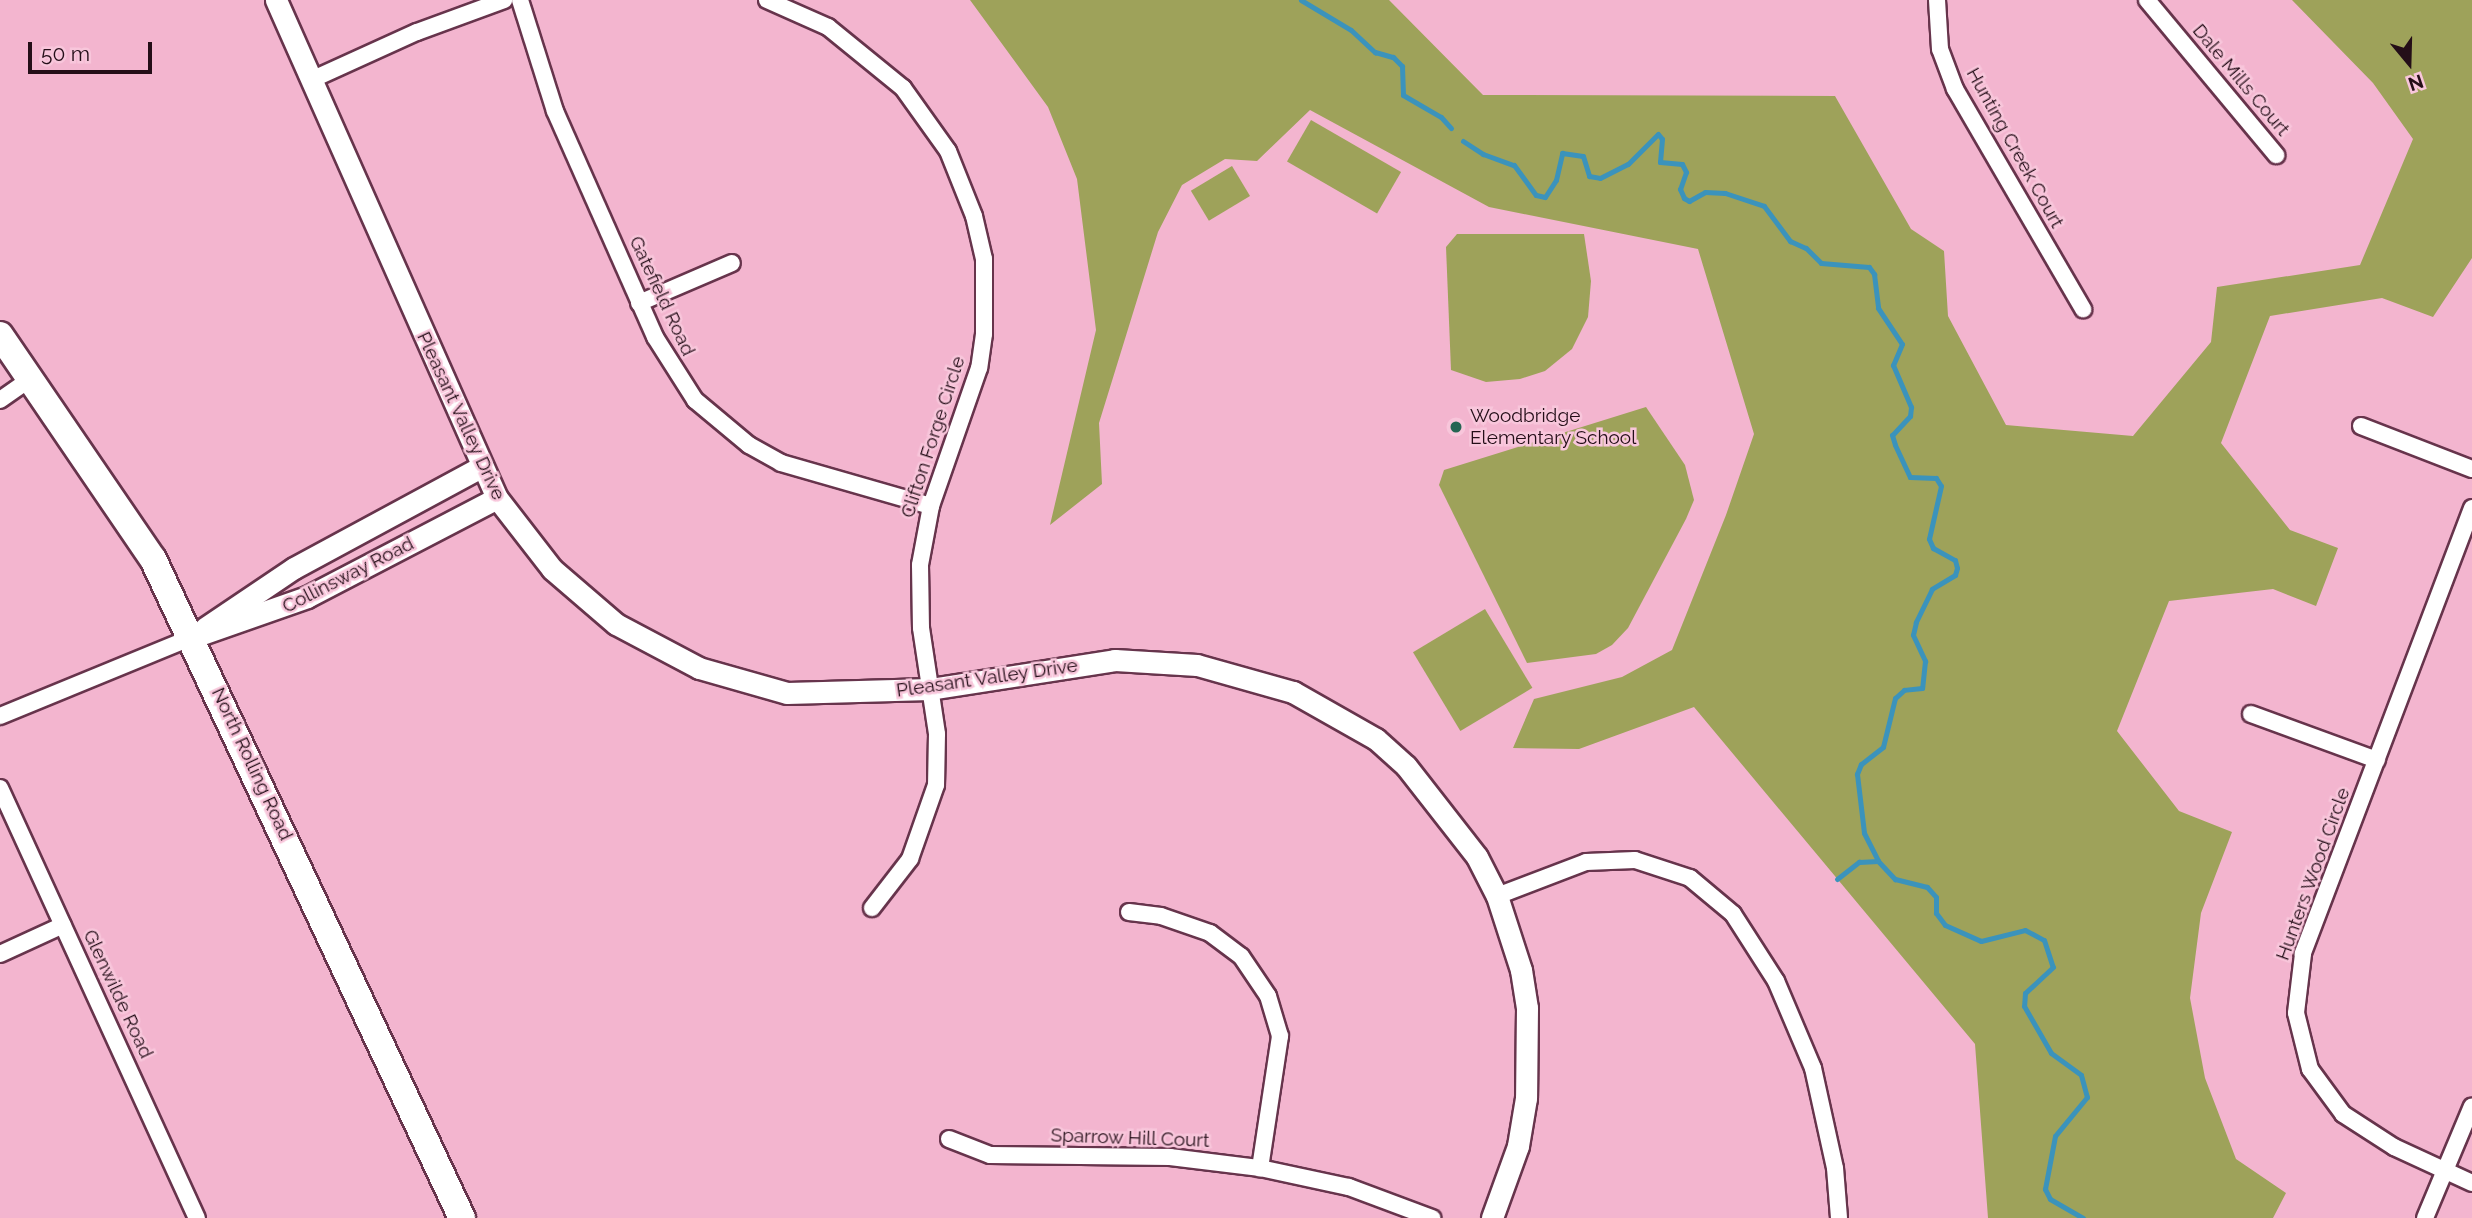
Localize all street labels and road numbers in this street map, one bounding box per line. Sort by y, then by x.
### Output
street label: Dale Mills Court [2188,19,2294,141]
street label: Hunting Creek Court [1961,64,2069,232]
street label: Gatefield Road [624,233,700,359]
street label: Pleasant Valley Drive [412,328,510,504]
street label: Clifton Forge Circle [896,353,970,521]
street label: Collinsway Road [278,532,418,618]
street label: Pleasant Valley Drive [894,654,1080,702]
street label: North Rolling Road [207,684,297,844]
street label: Hunters Wood Circle [2271,784,2355,964]
street label: Glenwilde Road [78,926,158,1062]
street label: Sparrow Hill Court [1050,1124,1210,1152]

